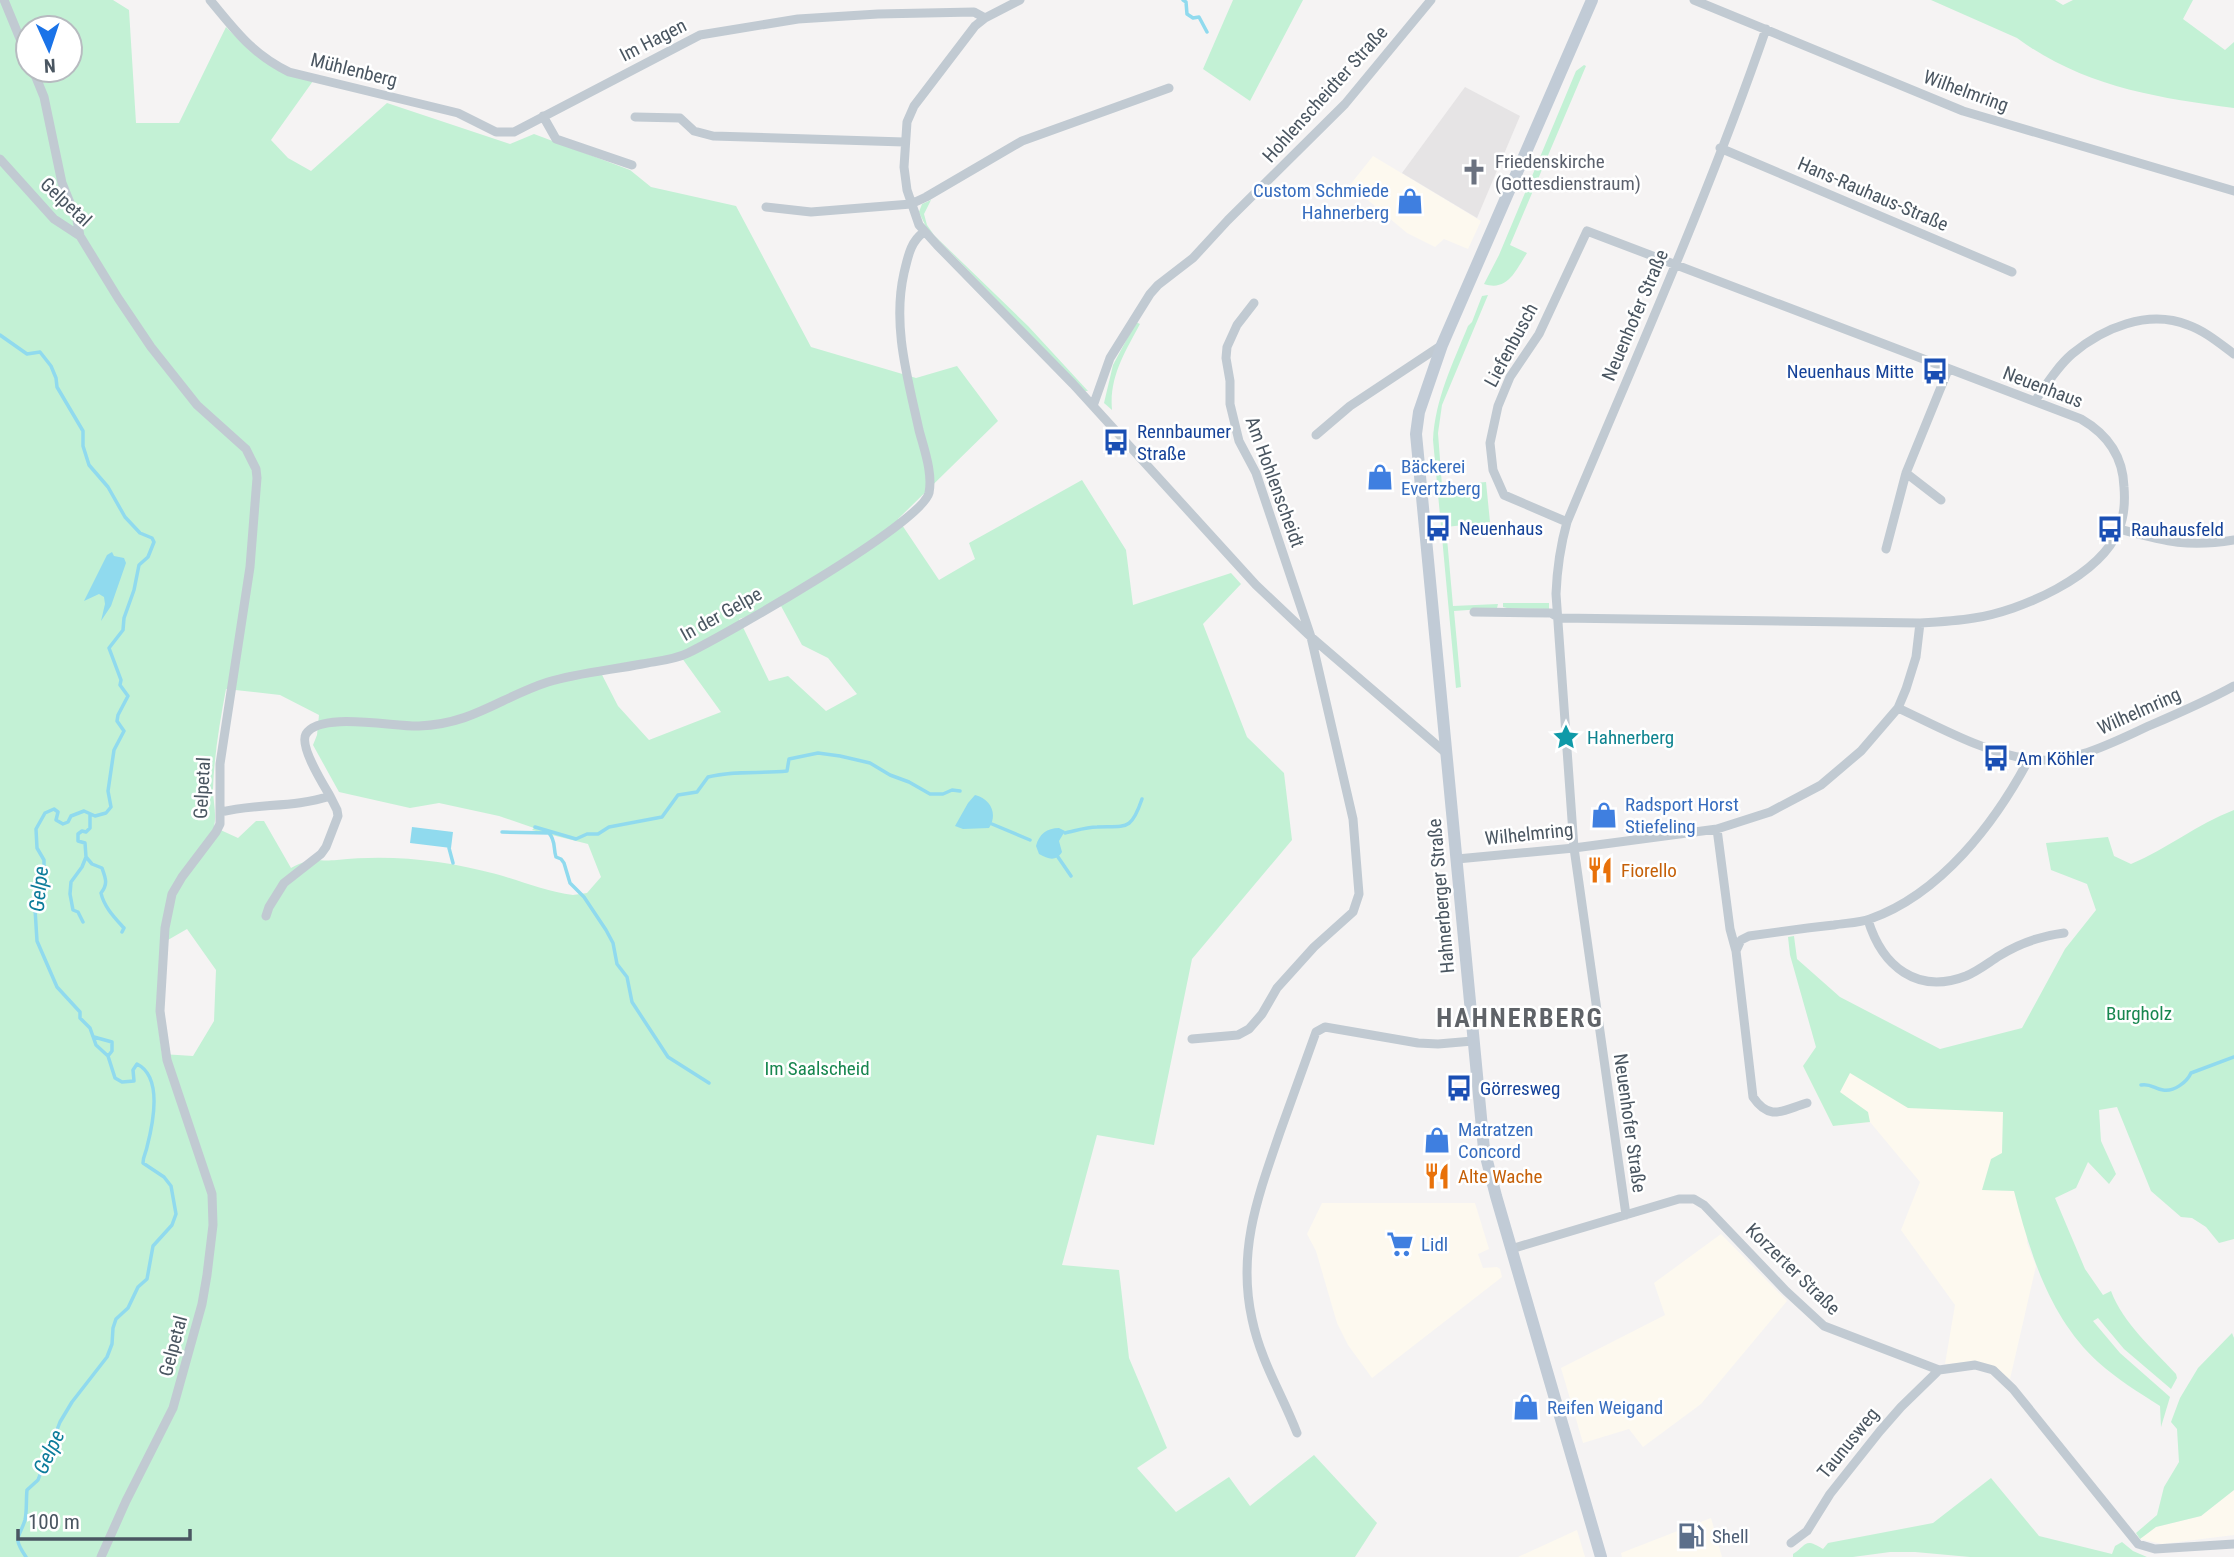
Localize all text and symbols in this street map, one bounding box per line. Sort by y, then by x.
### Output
street label: Im Hagen [616,13,690,67]
north arrow [14,14,84,84]
street label: Hohlenscheidter Straße [1258,21,1392,167]
street label: Mühlenberg [308,48,400,92]
text: N [43,54,56,77]
street label: Wilhelmring [1920,65,2012,117]
place label: Friedenskirche (Gottesdienstraum) [1495,150,1641,195]
street label: Hans-Rauhaus-Straße [1794,152,1952,236]
church icon: Friedenskirche (Gottesdienstraum) [1459,157,1489,187]
street label: Gelpetal [36,172,96,232]
place label: Custom Schmiede Hahnerberg [1253,179,1389,224]
shop icon: Custom Schmiede Hahnerberg [1395,186,1425,216]
street label: Neuenhofer Straße [1597,246,1673,384]
street label: Liefenbusch [1479,299,1543,391]
bus stop icon: Neuenhaus Mitte [1920,356,1950,386]
place label: Neuenhaus Mitte [1787,360,1914,383]
street label: Neuenhaus [2000,361,2086,413]
street label: Am Hohlenscheidt [1241,413,1309,551]
place label: Rennbaumer Straße [1137,420,1231,465]
bus stop icon: Rennbaumer Straße [1101,427,1131,457]
place label: Bäckerei Evertzberg [1401,455,1481,500]
shop icon: Bäckerei Evertzberg [1365,462,1395,492]
bus stop icon: Neuenhaus [1423,513,1453,543]
bus stop icon: Rauhausfeld [2095,514,2125,544]
place label: Neuenhaus [1459,517,1543,540]
place label: Rauhausfeld [2131,518,2224,541]
street label: In der Gelpe [676,582,766,646]
street label: Wilhelmring [2094,682,2184,740]
place icon: Hahnerberg [1551,722,1581,752]
place label: Hahnerberg [1587,726,1674,749]
bus stop icon: Am Köhler [1981,743,2011,773]
place label: Am Köhler [2017,747,2095,770]
street label: Gelpetal [189,757,215,819]
place label: Radsport Horst Stiefeling [1625,793,1739,838]
shop icon: Radsport Horst Stiefeling [1589,800,1619,830]
street label: Hahnerberger Straße [1423,818,1459,974]
street label: Wilhelmring [1484,818,1574,850]
restaurant icon: Fiorello [1585,855,1615,885]
place label: Fiorello [1621,859,1677,882]
water label: Gelpe [25,865,53,913]
park label: Burgholz [2106,1002,2172,1025]
district label: HAHNERBERG [1436,1003,1604,1033]
street label: Neuenhofer Straße [1609,1052,1651,1194]
park label: Im Saalscheid [764,1057,870,1080]
bus stop icon: Görresweg [1444,1073,1474,1103]
place label: Görresweg [1480,1077,1560,1100]
place label: Matratzen Concord [1458,1118,1534,1163]
shop icon: Matratzen Concord [1422,1125,1452,1155]
restaurant icon: Alte Wache [1422,1161,1452,1191]
place label: Alte Wache [1458,1165,1542,1188]
street label: Korzerter Straße [1741,1218,1845,1320]
supermarket icon: Lidl [1385,1229,1415,1259]
place label: Lidl [1421,1233,1448,1256]
street label: Gelpetal [154,1313,192,1379]
shop icon: Reifen Weigand [1511,1392,1541,1422]
place label: Reifen Weigand [1547,1396,1663,1419]
street label: Taunusweg [1812,1403,1884,1483]
water label: Gelpe [28,1426,70,1478]
scale bar [18,1498,189,1542]
text: 100 m [28,1510,80,1534]
fuel station icon: Shell [1676,1521,1706,1551]
place label: Shell [1712,1525,1749,1548]

